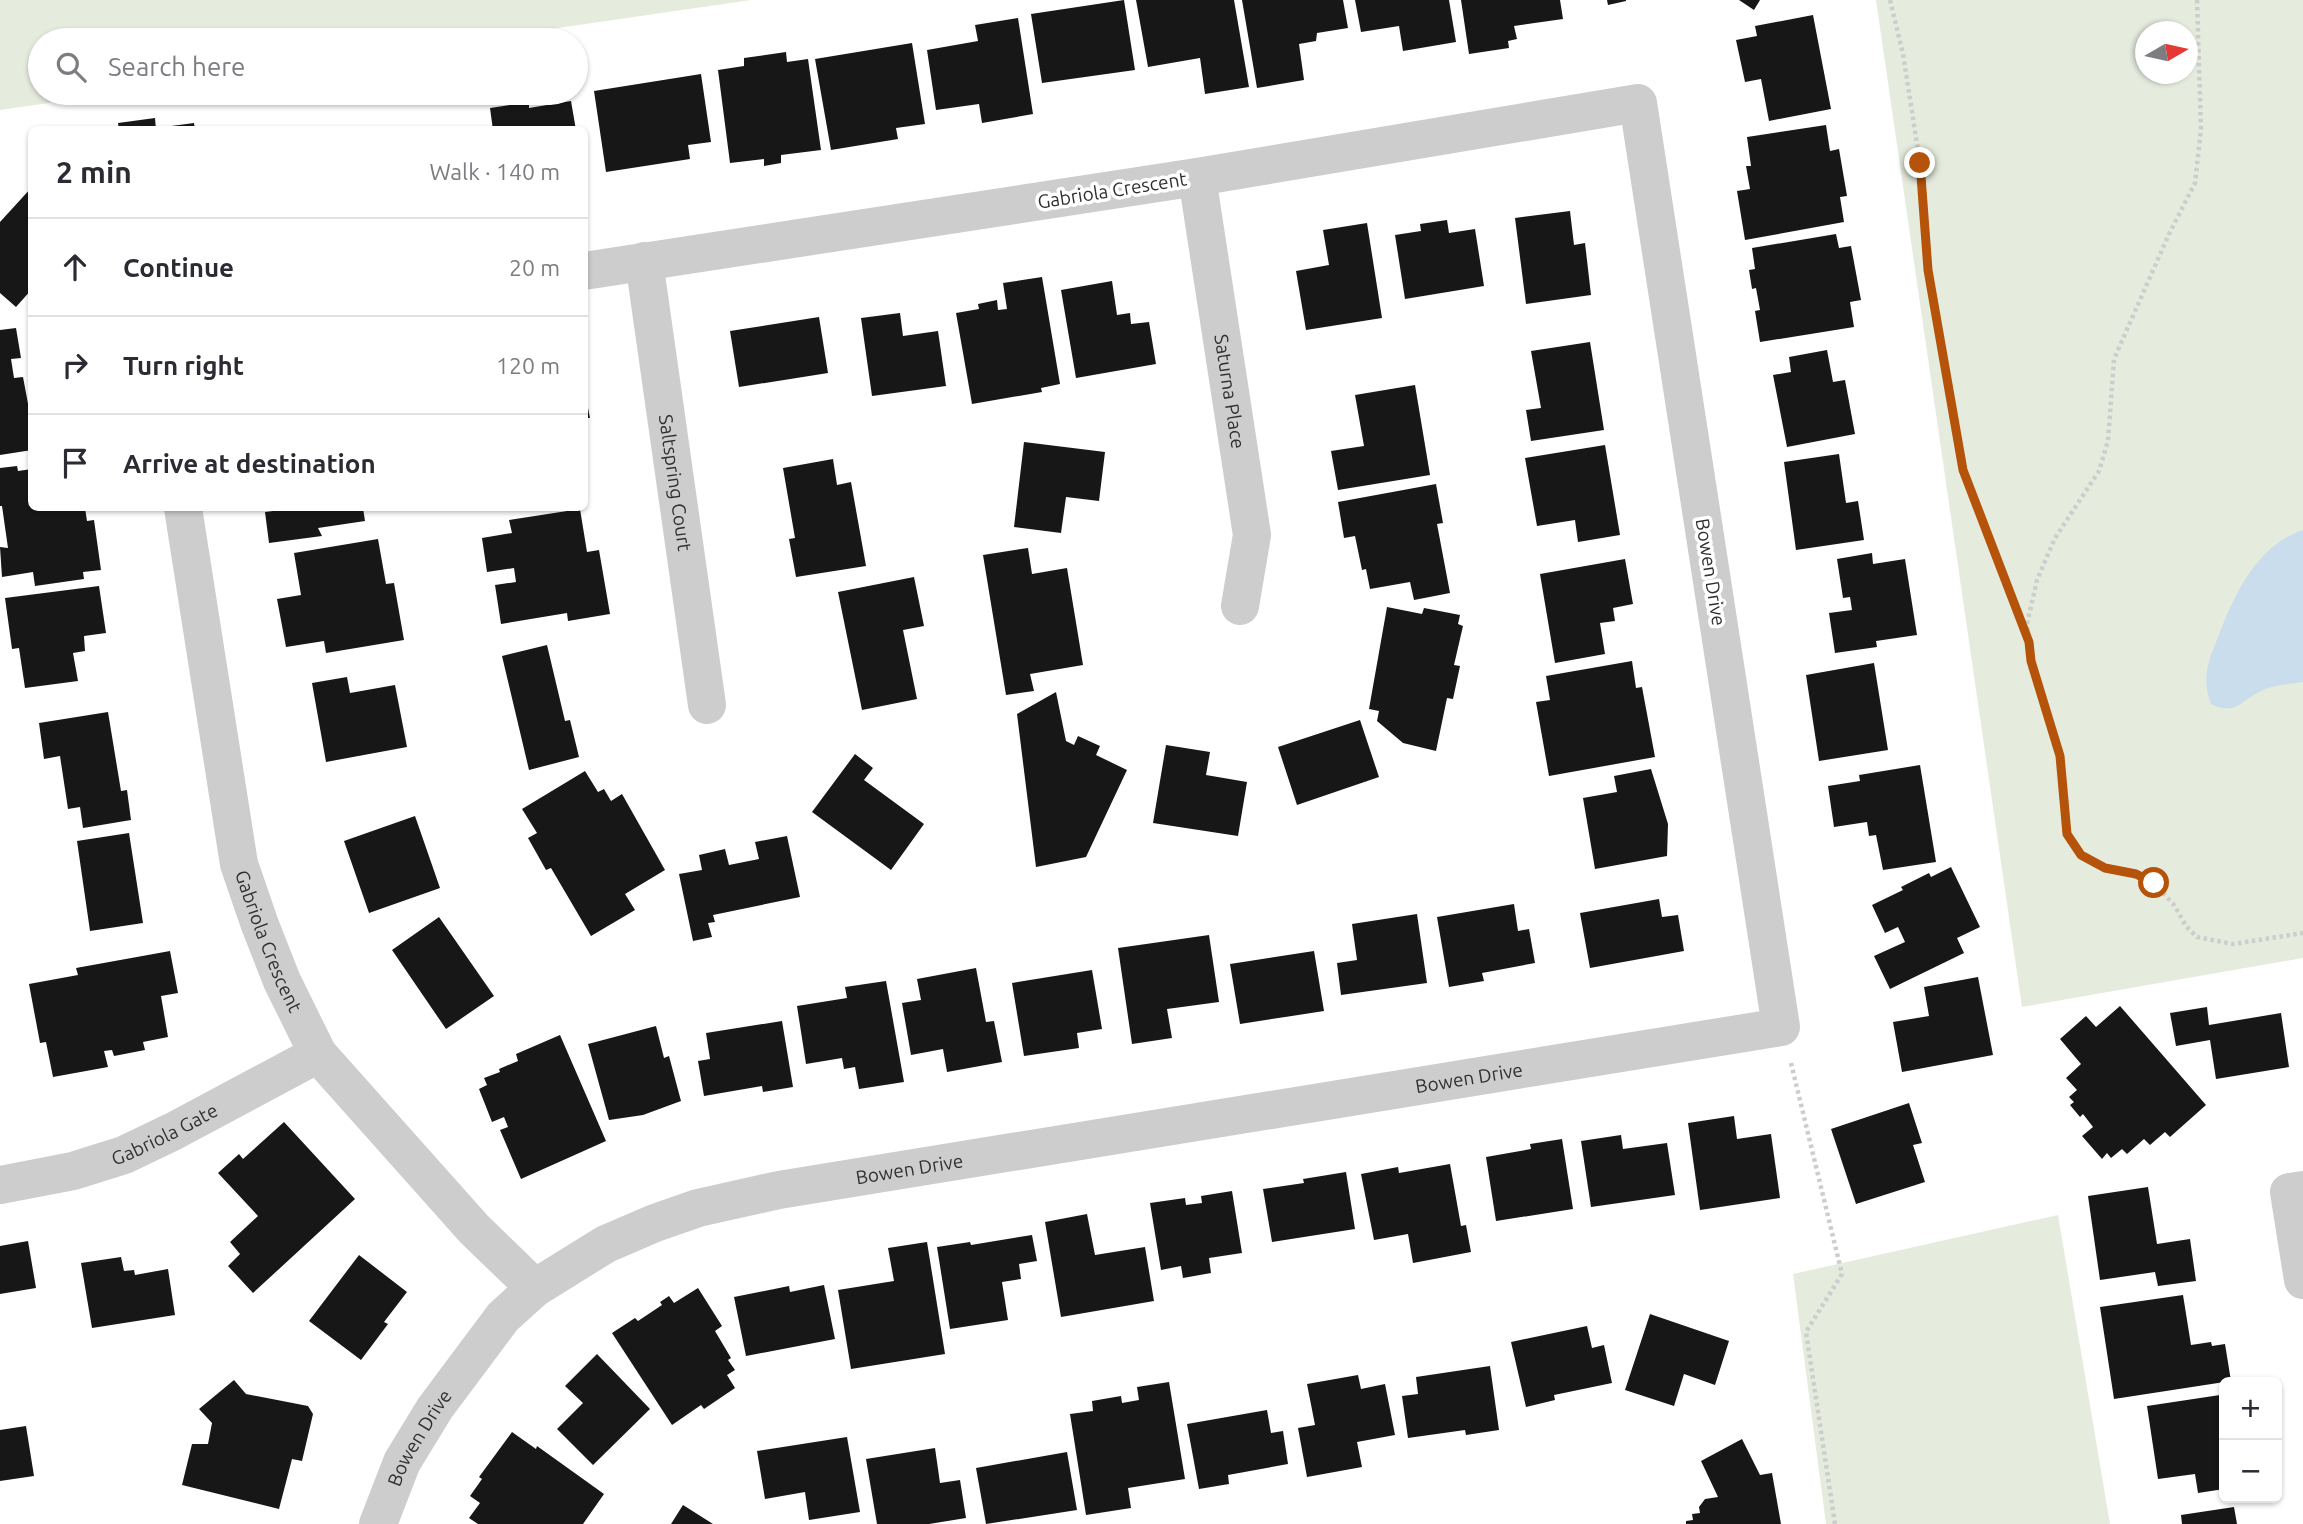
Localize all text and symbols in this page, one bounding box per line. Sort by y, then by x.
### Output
north arrow [2135,21,2198,84]
search box [28,28,588,105]
icon: search [52,48,90,86]
text: Search here [108,52,245,81]
route end [1904,147,1935,178]
text: 2 min [56,155,132,189]
text: Walk · 140 m [429,159,560,184]
street label: Gabriola Crescent [1036,167,1189,213]
icon: ahead [56,248,94,286]
text: Continue [123,253,234,282]
text: 20 m [509,255,560,280]
street label: Saturna Place [1210,333,1250,450]
icon: right [56,346,94,384]
text: Turn right [123,351,244,380]
text: 120 m [496,353,560,378]
street label: Saltspring Court [655,413,696,553]
icon: arrive [56,444,94,482]
text: Arrive at destination [123,449,376,478]
street label: Bowen Drive [1692,517,1730,627]
street label: Gabriola Crescent [231,867,307,1016]
route start [2138,867,2169,898]
street label: Bowen Drive [1414,1058,1524,1097]
street label: Gabriola Gate [109,1099,221,1169]
street label: Bowen Drive [854,1149,965,1188]
map controls [2219,1377,2282,1503]
button: + [2219,1377,2282,1440]
street label: Bowen Drive [383,1385,456,1489]
button: − [2219,1440,2282,1503]

